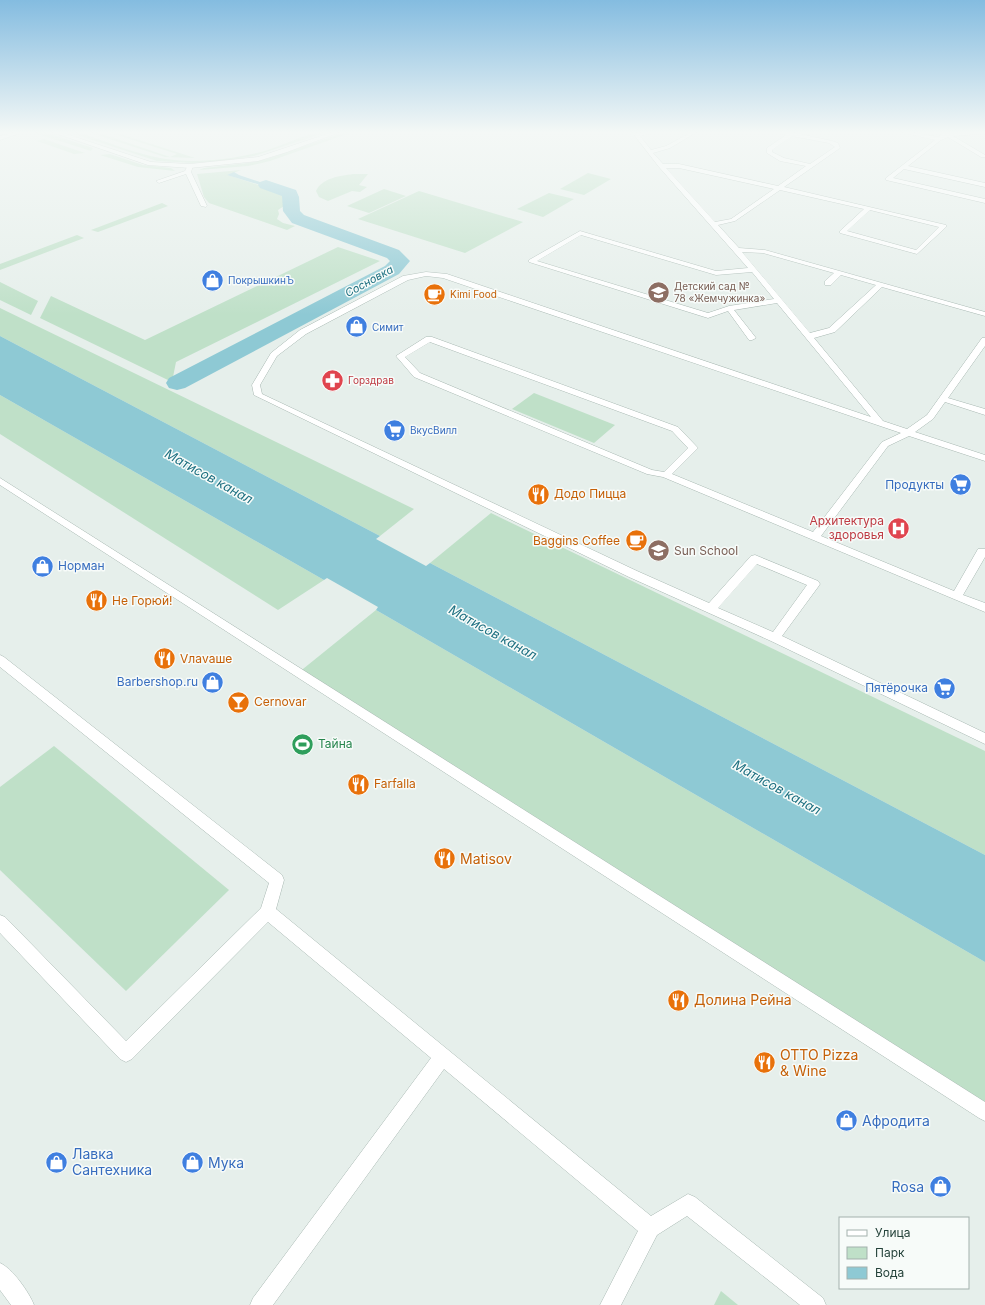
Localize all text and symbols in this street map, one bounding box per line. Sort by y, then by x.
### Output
water label: Сосновка [342,262,396,300]
shop icon: ПокрышкинЪ [200,267,226,293]
place label: ПокрышкинЪ [228,274,294,286]
school or university icon: Детский сад № 78 «Жемчужинка» [646,279,672,305]
place label: Детский сад № 78 «Жемчужинка» [674,280,765,304]
cafe icon: Kimi Food [422,281,448,307]
place label: Kimi Food [450,288,497,300]
shop icon: Симит [344,314,370,340]
place label: Симит [372,321,404,333]
pharmacy icon: Горздрав [320,367,346,393]
place label: Горздрав [348,374,394,386]
supermarket icon: ВкусВилл [382,417,408,443]
place label: ВкусВилл [410,424,457,436]
water label: Матисов канал [162,445,256,507]
supermarket icon: Продукты [947,472,973,498]
place label: Продукты [885,477,944,492]
restaurant icon: Додо Пицца [526,481,552,507]
place label: Додо Пицца [554,486,626,501]
place label: Архитектура здоровья [809,513,884,542]
hospital icon: Архитектура здоровья [886,515,912,541]
cafe icon: Baggins Coffee [623,528,649,554]
place label: Baggins Coffee [533,533,620,548]
school or university icon: Sun School [645,538,671,564]
place label: Sun School [674,543,738,558]
shop icon: Норман [29,553,55,579]
place label: Норман [58,558,105,573]
restaurant icon: Не Горюй! [84,588,110,614]
place label: Не Горюй! [112,593,173,608]
water label: Матисов канал [446,601,540,663]
restaurant icon: Vлаvаше [152,646,178,672]
place label: Vлаvаше [180,651,232,666]
shop icon: Barbershop.ru [200,669,226,695]
place label: Barbershop.ru [117,674,198,689]
supermarket icon: Пятёрочка [931,675,957,701]
place label: Пятёрочка [865,680,928,695]
bar icon: Cernovar [225,689,251,715]
place label: Cernovar [254,694,307,709]
sports icon: Тайна [290,731,316,757]
place label: Тайна [318,736,353,751]
water label: Матисов канал [730,756,824,818]
restaurant icon: Farfalla [345,771,371,797]
place label: Farfalla [374,776,416,791]
restaurant icon: Matisov [432,846,458,872]
place label: Matisov [460,850,512,867]
restaurant icon: Долина Рейна [665,987,691,1013]
place label: Долина Рейна [694,991,792,1008]
place label: OTTO Pizza & Wine [780,1046,858,1079]
restaurant icon: OTTO Pizza & Wine [751,1050,777,1076]
shop icon: Афродита [834,1108,860,1134]
place label: Афродита [862,1112,930,1129]
place label: Лавка Сантехника [72,1145,152,1178]
shop icon: Лавка Сантехника [43,1149,69,1175]
shop icon: Мука [180,1150,206,1176]
place label: Мука [208,1154,244,1171]
shop icon: Rosa [927,1174,953,1200]
place label: Rosa [892,1178,924,1195]
legend [839,1217,969,1289]
text: Улица [875,1225,910,1240]
text: Парк [875,1245,905,1260]
text: Вода [875,1265,904,1280]

